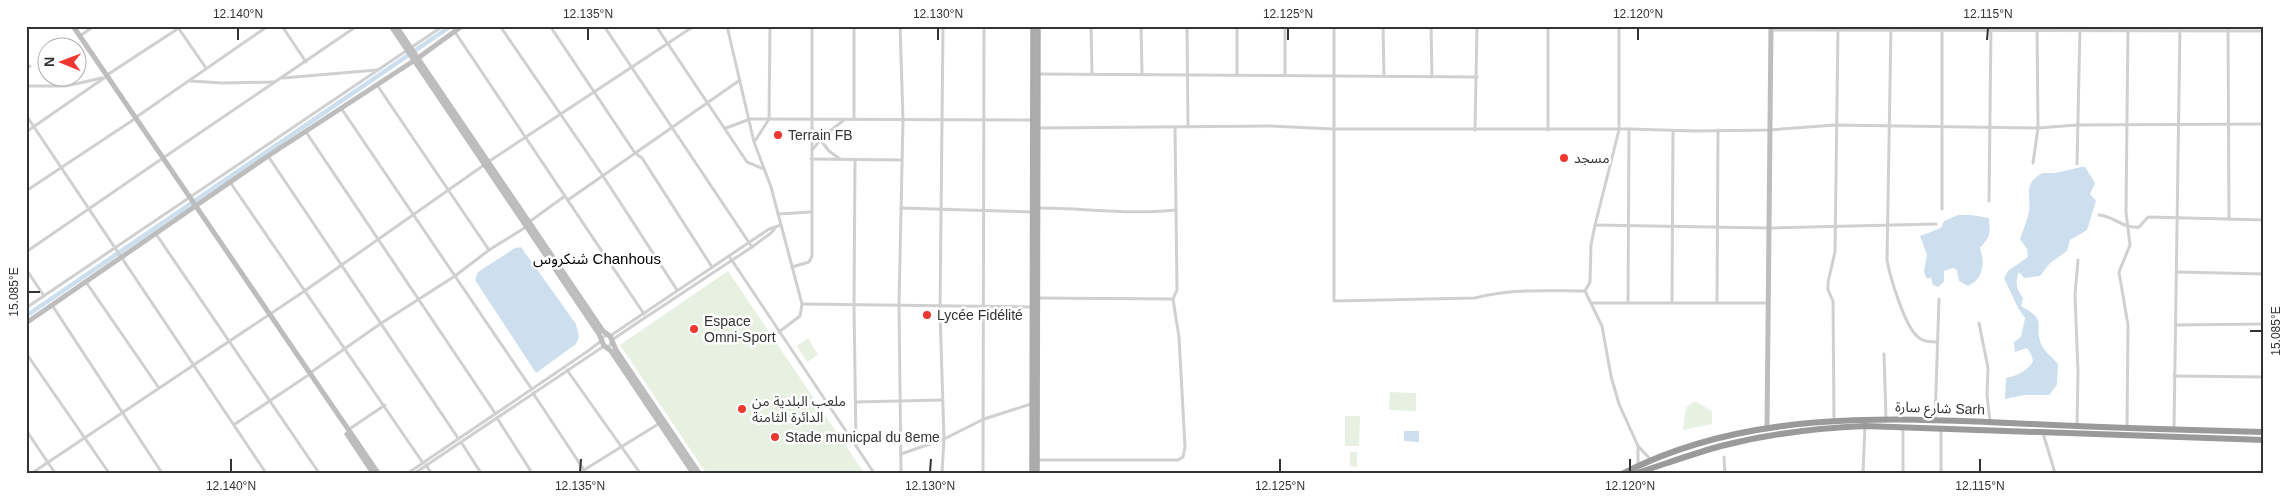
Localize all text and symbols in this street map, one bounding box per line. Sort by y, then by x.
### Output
text: 12.140°N [213,7,263,21]
text: 12.135°N [563,7,613,21]
text: 12.130°N [913,7,963,21]
text: 12.125°N [1263,7,1313,21]
text: 12.120°N [1613,7,1663,21]
text: 12.115°N [1963,7,2013,21]
north arrow [38,38,88,88]
text: N [41,57,57,67]
place label: Terrain FB [788,127,853,143]
marker: Terrain FB [772,129,784,141]
place label: مسجد [1574,150,1610,166]
marker: مسجد [1558,152,1570,164]
district label: شنكروس Chanhous [533,250,661,268]
text: 15.085°E [7,267,21,317]
text: 15.085°E [2269,306,2283,356]
place label: Lycée Fidélité [937,307,1023,323]
marker: Lycée Fidélité [921,309,933,321]
place label: Espace Omni-Sport [704,313,776,345]
marker: Espace Omni-Sport [688,323,700,335]
place label: ملعب البلدية من الدائرة الثامنة [752,393,846,426]
street label: شارع سارة Sarh [1895,398,1985,421]
marker: ملعب البلدية من الدائرة الثامنة [736,403,748,415]
place label: Stade municpal du 8eme [785,429,940,445]
marker: Stade municpal du 8eme [769,431,781,443]
text: 12.140°N [206,479,256,493]
text: 12.135°N [555,479,605,493]
text: 12.130°N [905,479,955,493]
text: 12.125°N [1255,479,1305,493]
text: 12.120°N [1605,479,1655,493]
text: 12.115°N [1955,479,2005,493]

